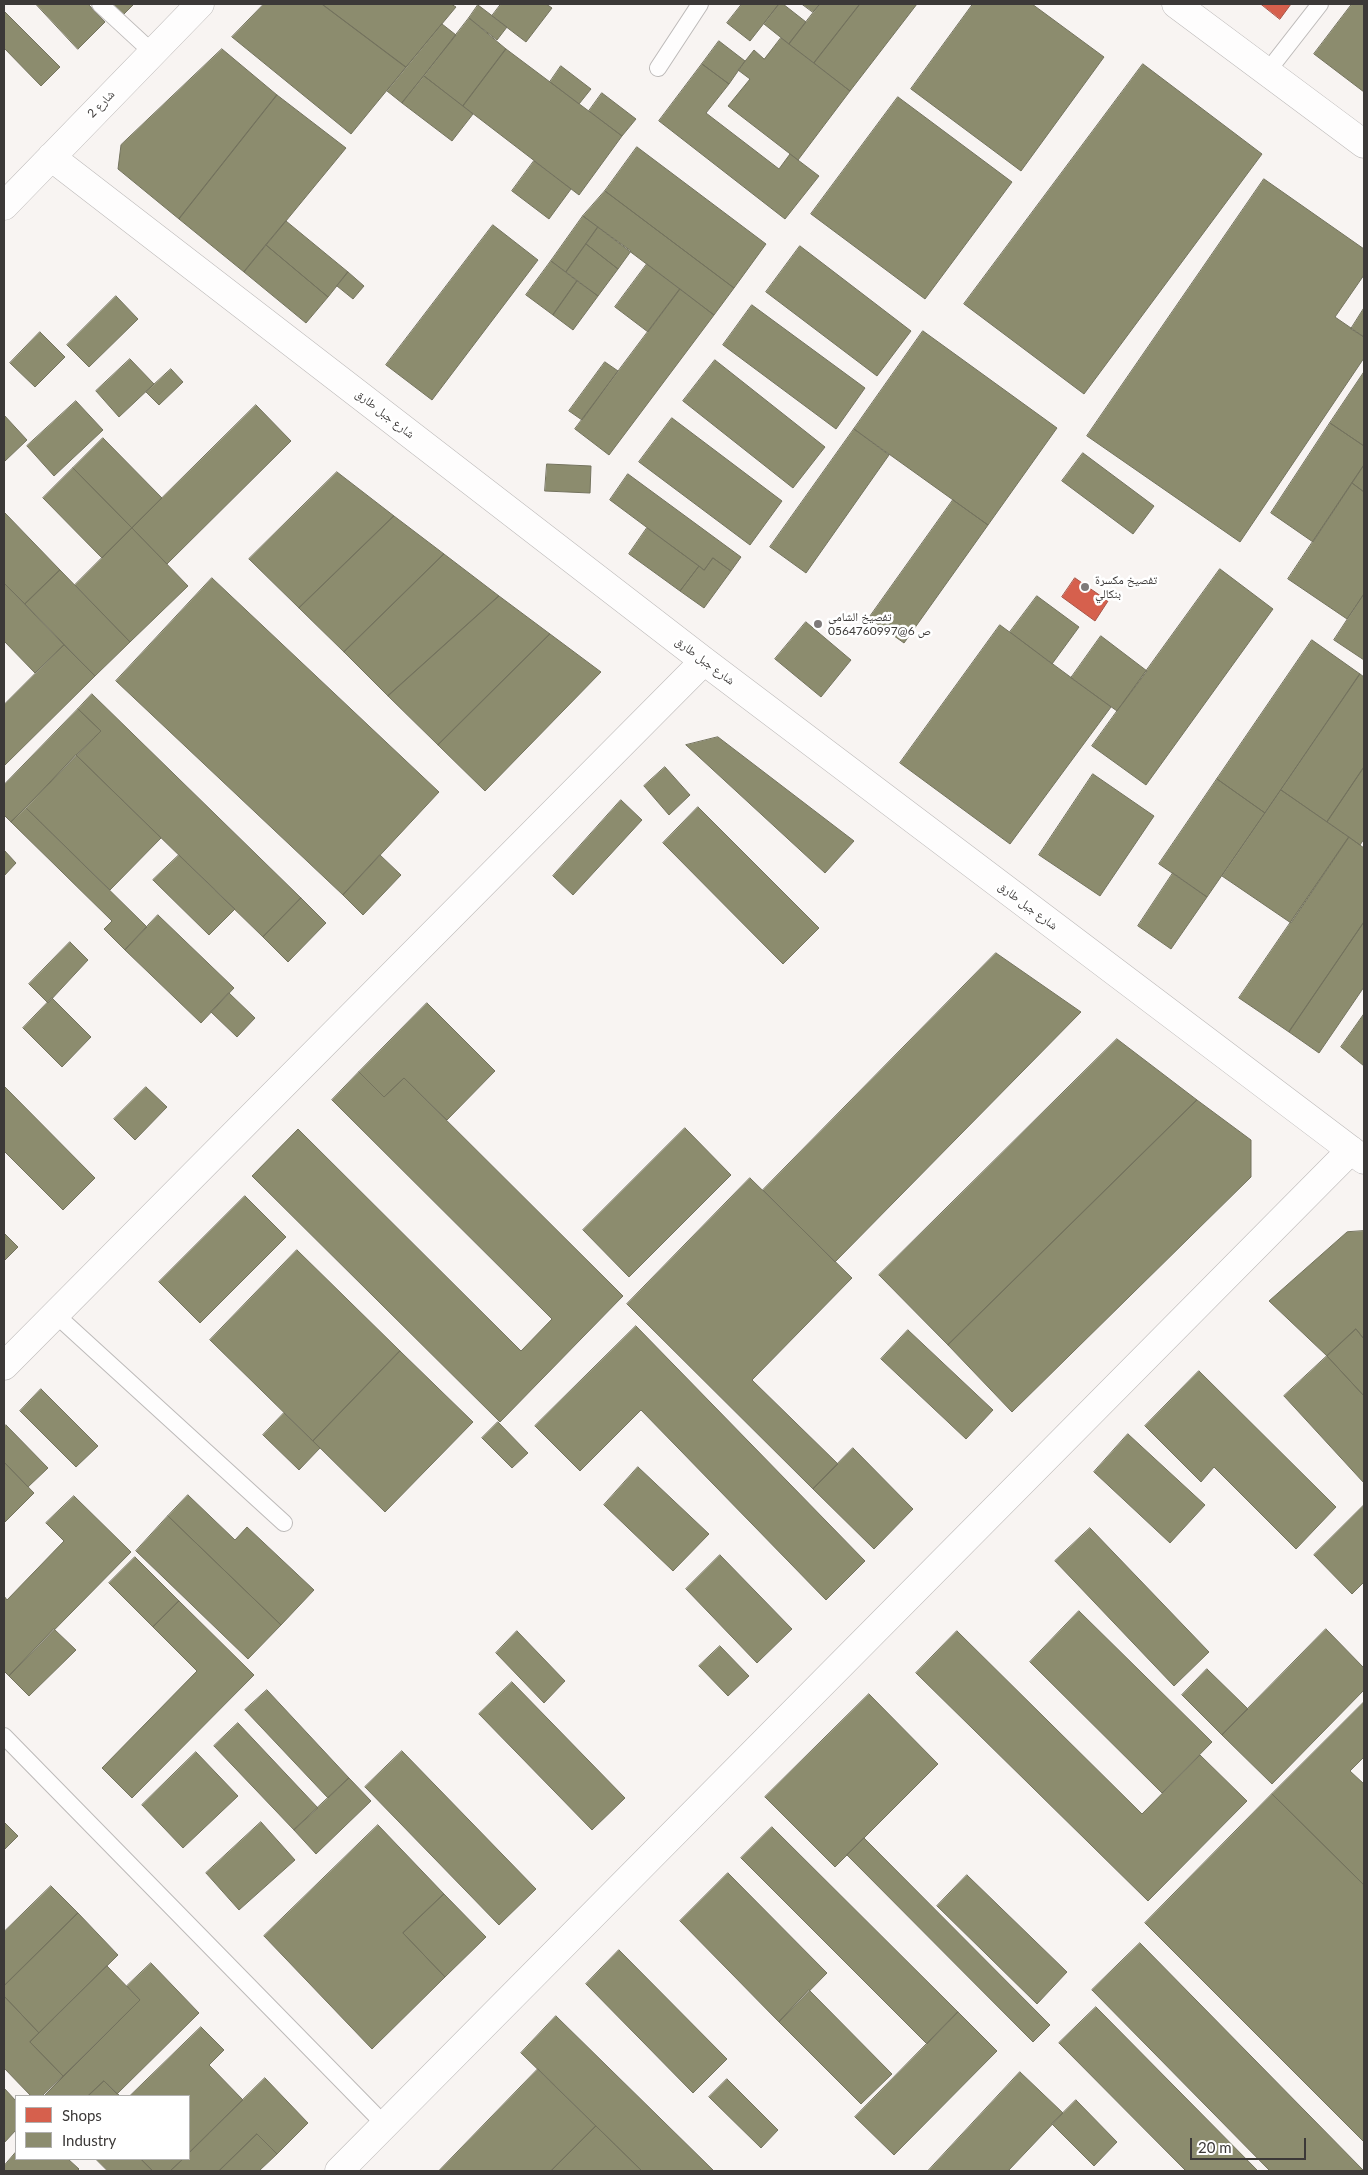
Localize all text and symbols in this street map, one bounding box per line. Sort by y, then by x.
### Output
street label: شارع 2 [84,87,118,121]
street label: شارع جبل طارق [353,387,417,441]
place label: تفصيخ مكسرة بنكالي [1095,573,1157,601]
marker: تفصيخ مكسرة بنكالي [1079,581,1091,593]
place label: تفصيخ الشامي ص 6@0564760997 [828,610,931,638]
marker: تفصيخ الشامي ص 6@0564760997 [812,618,824,630]
street label: شارع جبل طارق [673,634,737,688]
street label: شارع جبل طارق [996,879,1060,933]
legend [15,2095,190,2160]
text: Shops [62,2106,102,2124]
scale bar [1193,2128,1309,2160]
text: Industry [62,2131,116,2149]
text: 20 m [1198,2138,1232,2156]

